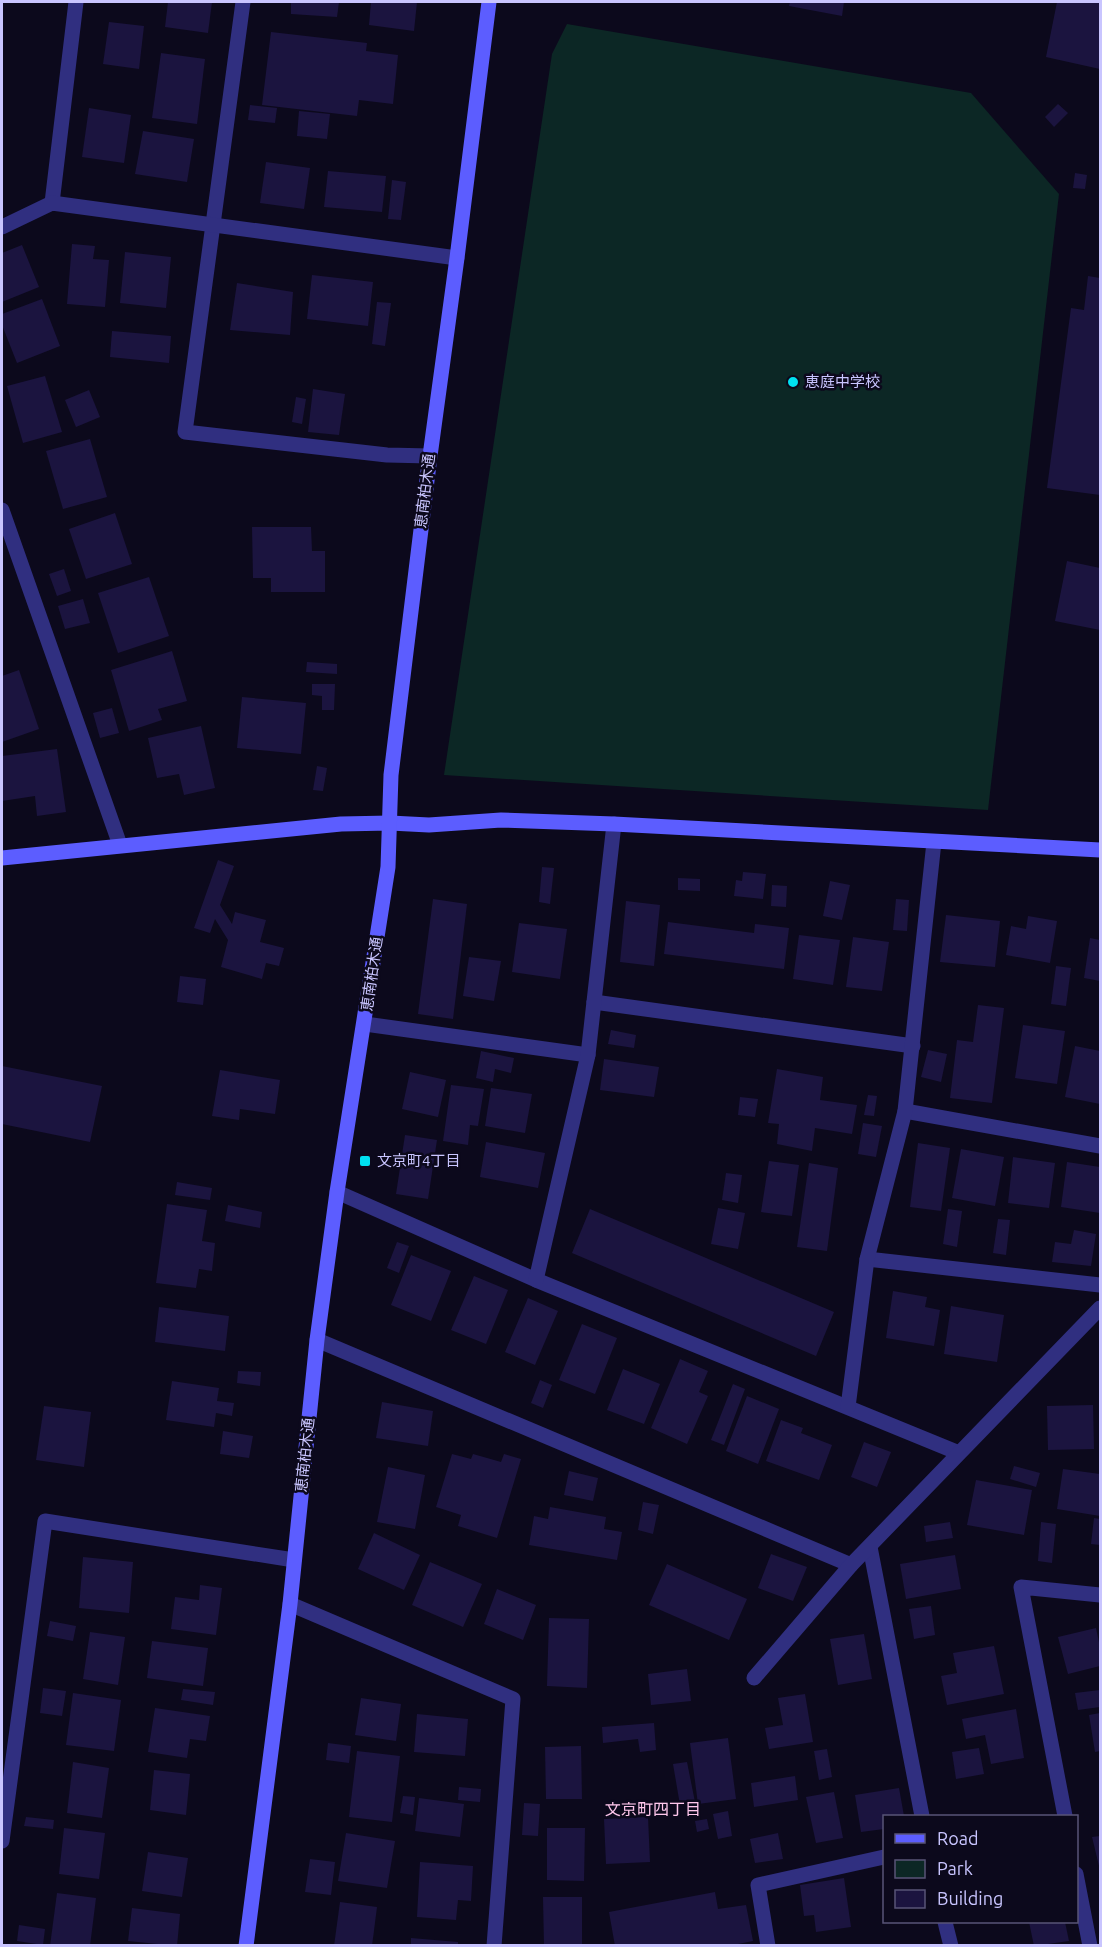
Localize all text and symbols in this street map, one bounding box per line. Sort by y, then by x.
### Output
place label: 恵庭中学校 [805,373,880,390]
marker: 恵庭中学校 [786,375,800,389]
street label: 恵南柏木通 [411,453,438,529]
street label: 恵南柏木通 [358,936,385,1012]
place label: 文京町4丁目 [377,1152,460,1169]
marker: 文京町4丁目 [358,1154,372,1168]
street label: 恵南柏木通 [292,1417,317,1493]
district label: 文京町四丁目 [605,1800,701,1818]
legend [883,1815,1078,1923]
text: Road [937,1828,979,1848]
text: Park [937,1858,973,1878]
text: Building [937,1888,1003,1908]

